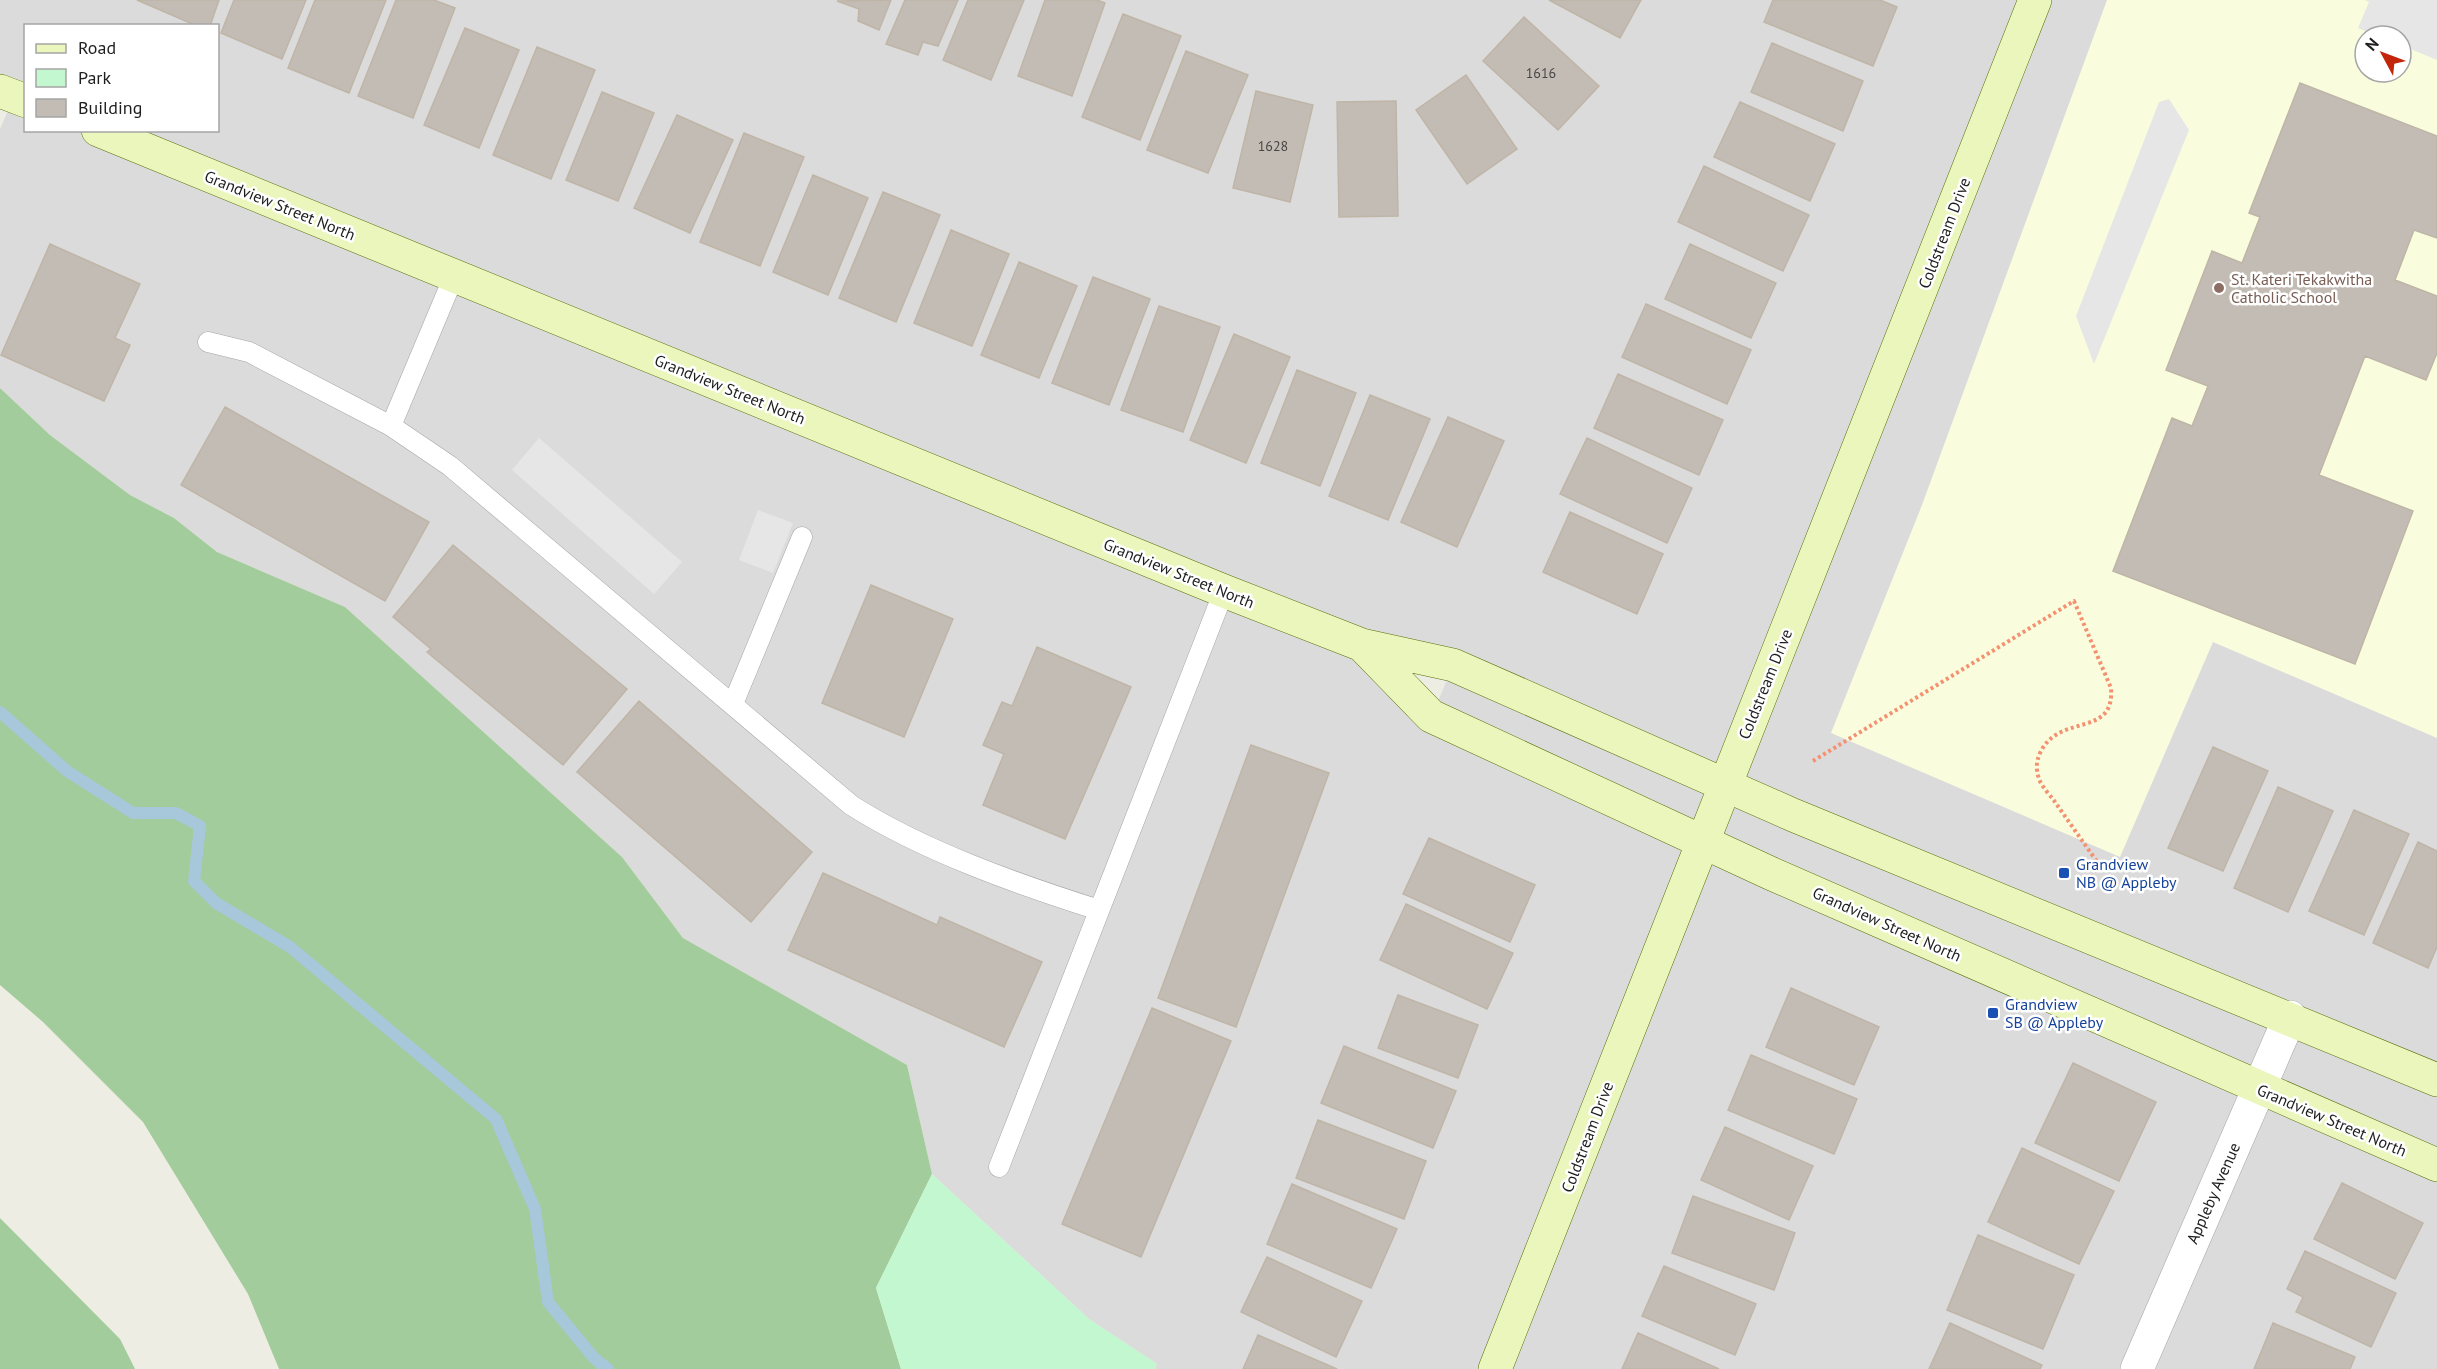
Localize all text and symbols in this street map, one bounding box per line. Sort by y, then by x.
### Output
legend [24,24,219,132]
north arrow [2353,24,2413,84]
text: N [2361,34,2383,55]
text: Road [78,36,116,59]
house number: 1616 [1526,64,1556,82]
text: Park [78,66,111,89]
text: Building [78,96,142,119]
house number: 1628 [1258,137,1288,155]
street label: Grandview Street North [202,166,358,244]
street label: Coldstream Drive [1914,175,1974,291]
place label: St. Kateri Tekakwitha Catholic School [2231,269,2372,307]
marker: St. Kateri Tekakwitha Catholic School [2212,281,2226,295]
street label: Grandview Street North [652,350,808,428]
street label: Grandview Street North [1101,534,1257,612]
street label: Coldstream Drive [1734,626,1796,742]
place label: Grandview NB @ Appleby [2076,854,2177,892]
marker: Grandview NB @ Appleby [2057,866,2071,880]
street label: Grandview Street North [1810,882,1964,966]
place label: Grandview SB @ Appleby [2005,994,2104,1032]
marker: Grandview SB @ Appleby [1986,1006,2000,1020]
street label: Coldstream Drive [1557,1079,1617,1195]
street label: Grandview Street North [2254,1079,2410,1161]
street label: Appleby Avenue [2182,1139,2244,1247]

